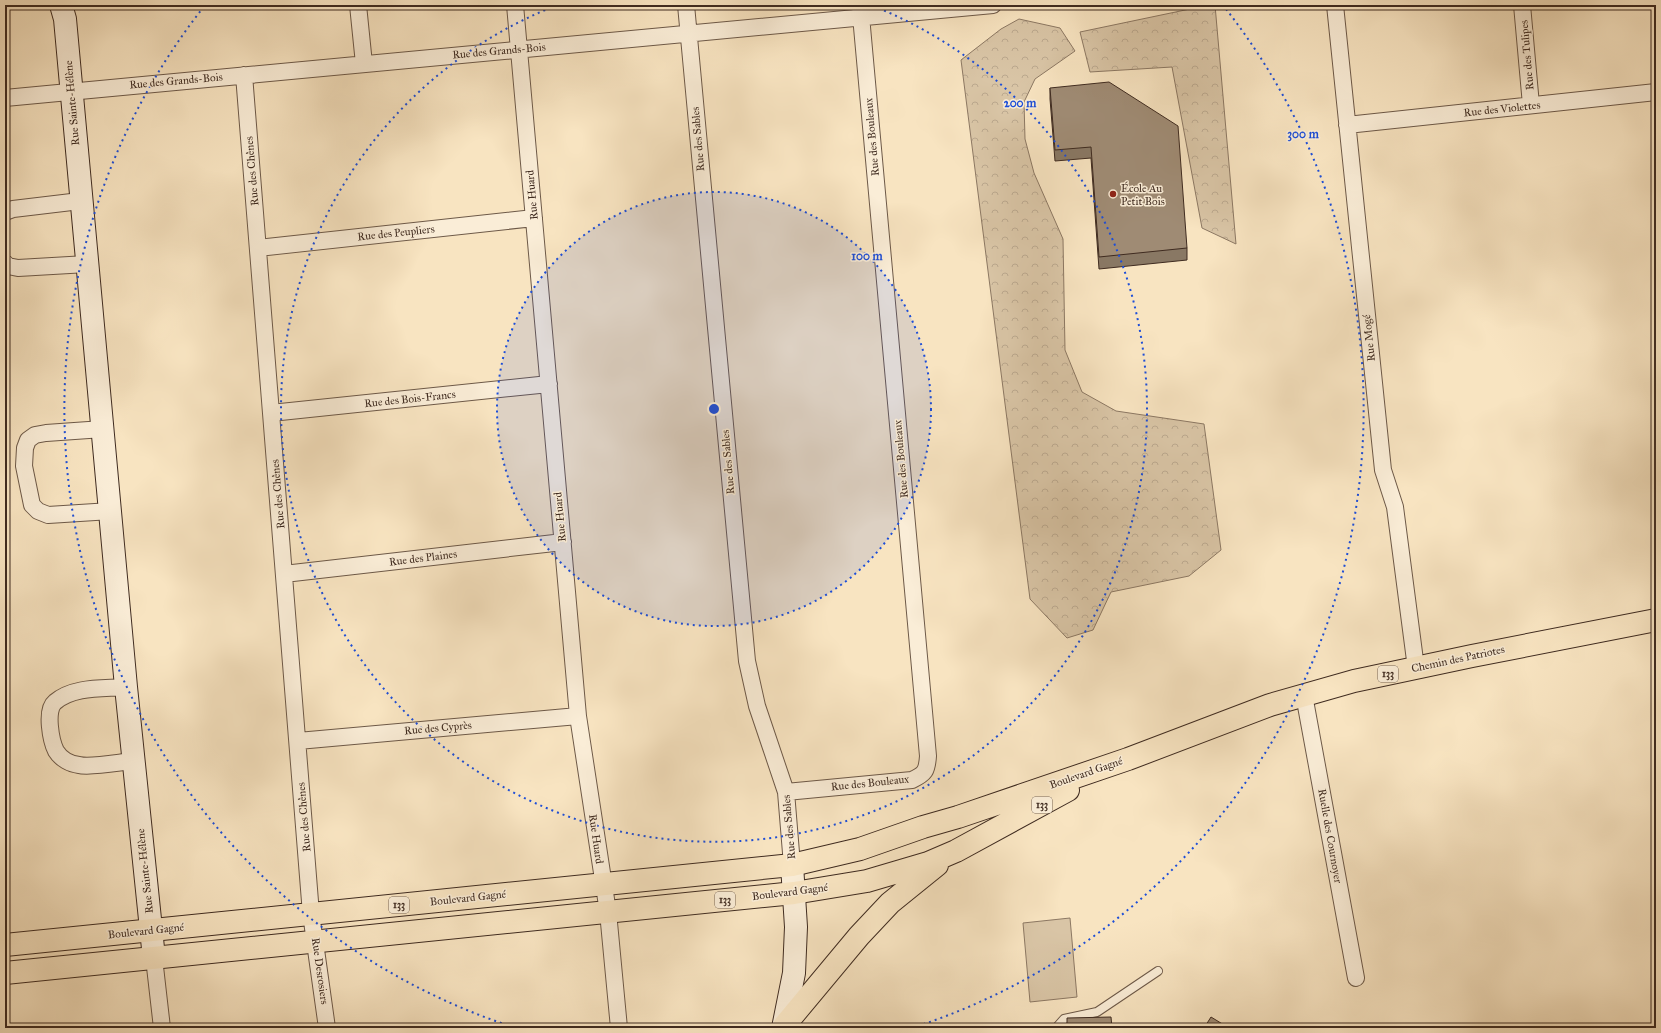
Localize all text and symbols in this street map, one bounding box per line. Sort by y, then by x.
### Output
street label: Rue des Tulipes [1517,19,1537,91]
street label: Rue des Grands-Bois [452,40,546,62]
street label: Rue Sainte-Hélène [62,59,82,146]
street label: Rue des Grands-Bois [129,70,223,92]
text: 200 m [1004,96,1037,110]
street label: Rue des Bouleaux [862,97,882,177]
street label: Rue des Violettes [1463,99,1541,119]
street label: Rue des Sables [689,106,707,172]
text: 300 m [1287,127,1320,142]
street label: Rue des Chênes [242,136,262,206]
street label: Rue Huard [523,169,541,220]
place label: École Au Petit Bois [1121,181,1165,208]
marker: École Au Petit Bois [1108,189,1118,199]
street label: Rue des Peupliers [357,222,435,244]
text: 100 m [851,249,884,263]
street label: Rue Mogé [1360,314,1378,362]
street label: Rue des Bois-Francs [364,388,456,410]
centre of rings [707,402,721,416]
street label: Rue des Bouleaux [891,419,911,499]
street label: Rue des Sables [719,429,737,495]
street label: Rue des Chênes [268,459,288,529]
street label: Rue Huard [551,491,569,542]
street label: Rue des Plaines [388,547,458,569]
street label: Chemin des Patriotes [1410,643,1506,675]
road number: 133 [1378,666,1398,682]
street label: Rue des Cyprès [404,719,472,737]
street label: Boulevard Gagné [1048,754,1125,792]
street label: Rue des Bouleaux [830,772,910,794]
street label: Rue des Chênes [294,782,314,852]
street label: Ruelle des Cournoyer [1315,788,1345,885]
street label: Rue des Sables [780,794,798,860]
road number: 133 [1032,797,1052,813]
street label: Rue Huard [586,813,606,865]
street label: Rue Sainte-Hélène [134,827,156,914]
street label: Boulevard Gagné [751,881,829,903]
street label: Boulevard Gagné [429,887,507,908]
road number: 133 [715,892,735,908]
road number: 133 [389,897,409,913]
street label: Boulevard Gagné [107,920,185,941]
street label: Rue Desrosiers [309,937,331,1005]

